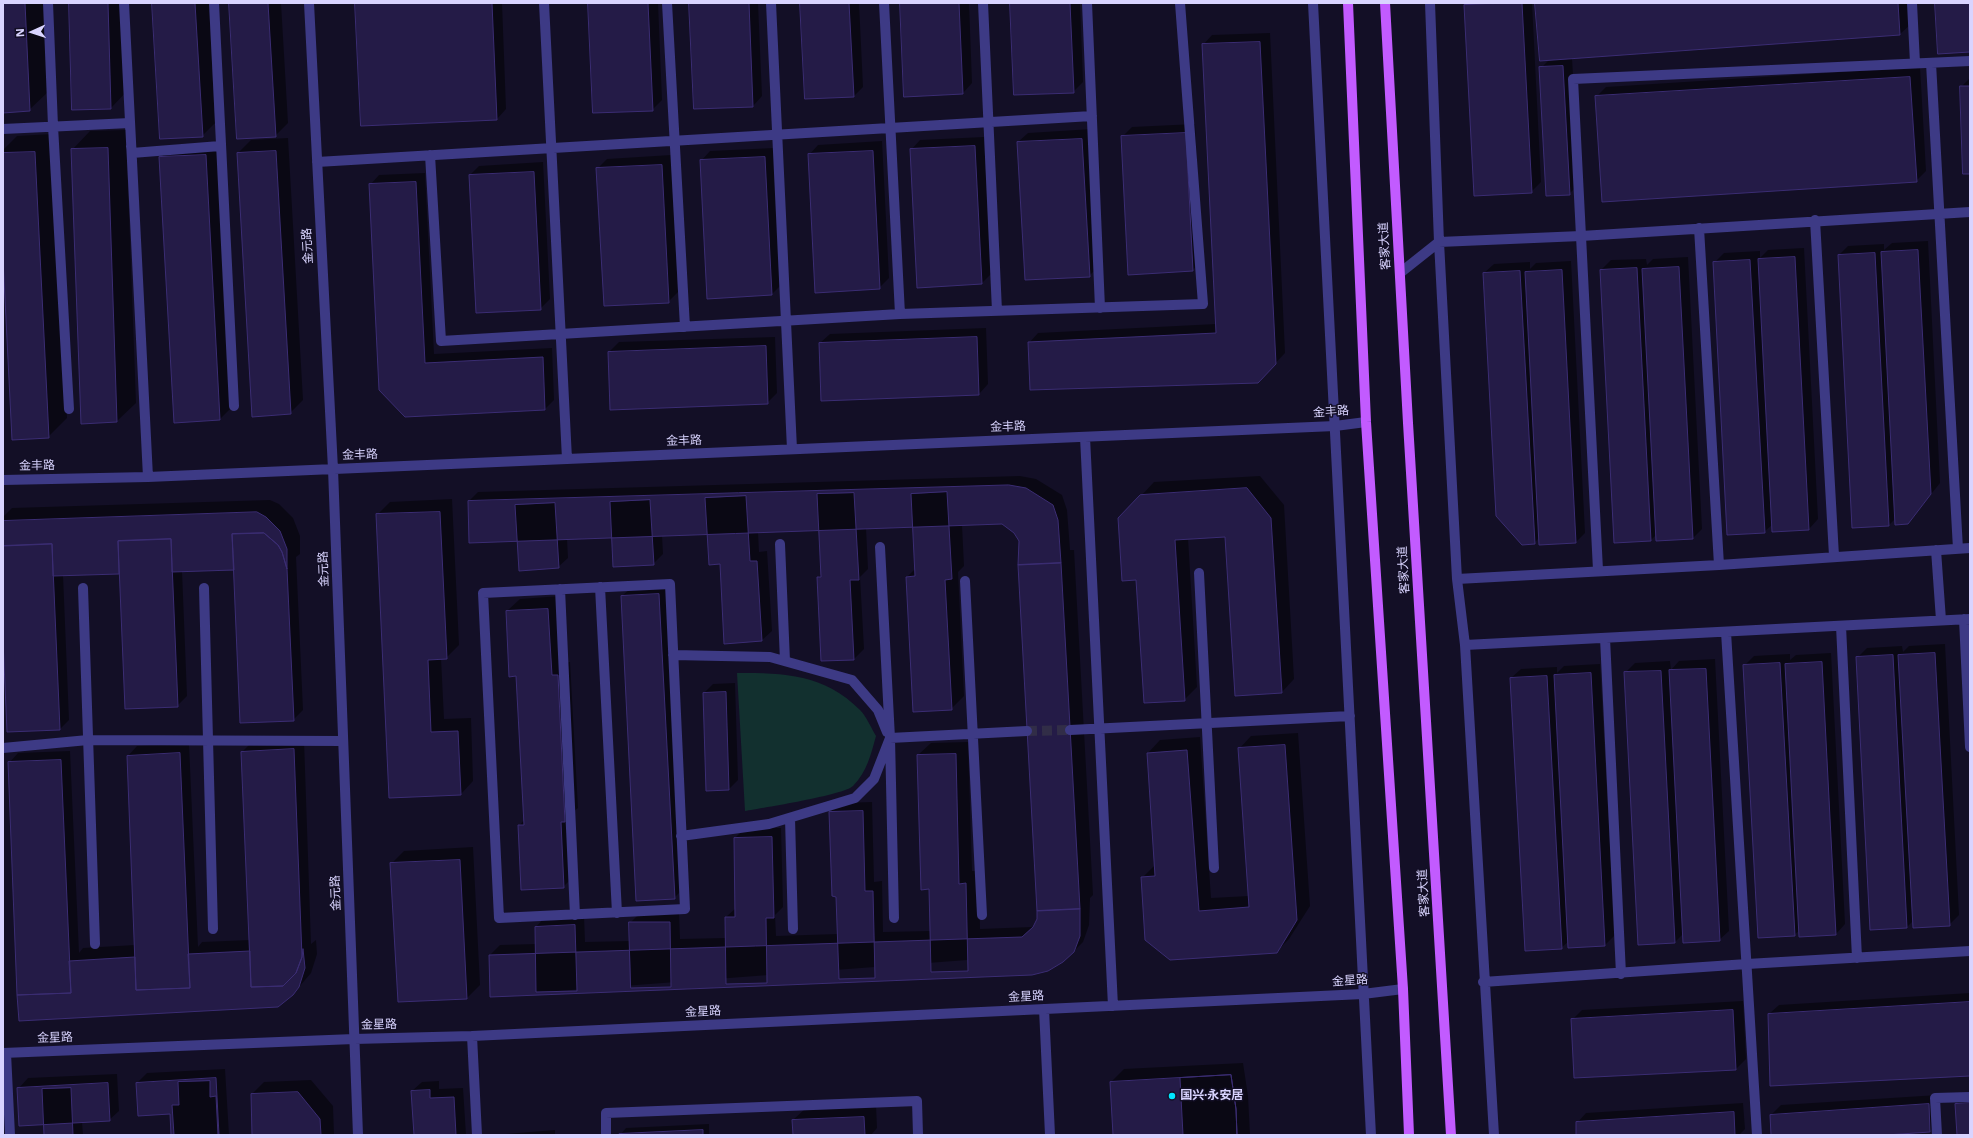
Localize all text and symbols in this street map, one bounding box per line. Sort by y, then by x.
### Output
north arrow [12,12,52,52]
text: N [12,28,27,38]
street label: 客家大道 [1377,222,1393,270]
street label: 金元路 [300,228,316,264]
street label: 金丰路 [1313,404,1349,420]
street label: 金丰路 [990,419,1026,435]
street label: 金丰路 [666,433,702,449]
street label: 金丰路 [342,447,378,463]
street label: 金丰路 [19,458,55,474]
street label: 客家大道 [1396,546,1412,594]
street label: 金元路 [316,551,332,587]
street label: 客家大道 [1416,869,1432,917]
street label: 金元路 [328,875,344,911]
street label: 金星路 [1332,973,1368,989]
street label: 金星路 [1008,989,1044,1005]
street label: 金星路 [685,1004,721,1020]
street label: 金星路 [361,1017,397,1033]
street label: 金星路 [37,1030,73,1046]
place label: 国兴·永安居 [1180,1089,1243,1103]
marker: 国兴·永安居 [1167,1091,1177,1101]

